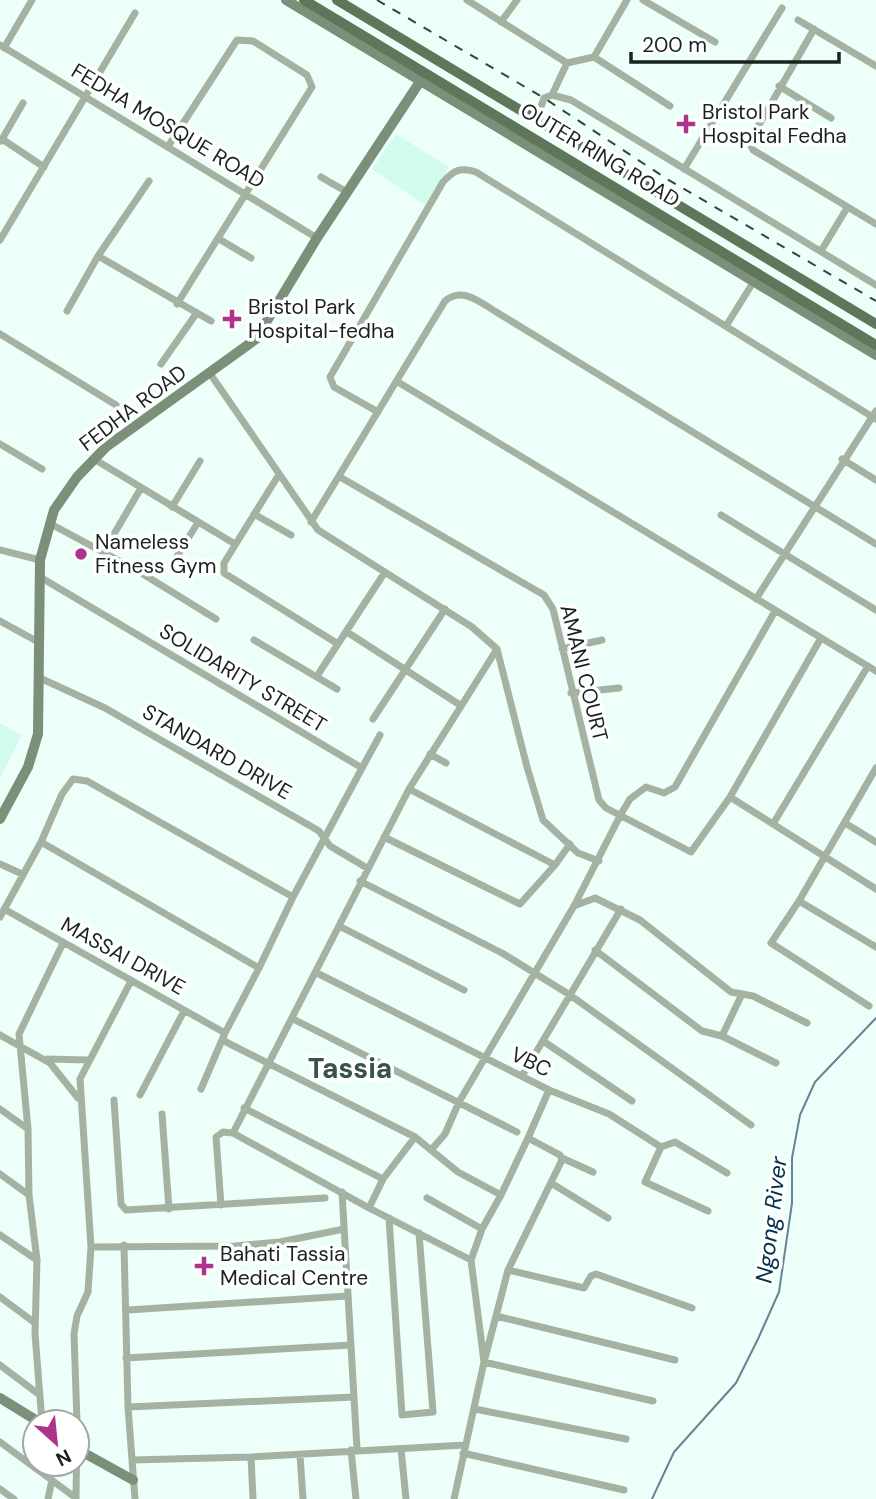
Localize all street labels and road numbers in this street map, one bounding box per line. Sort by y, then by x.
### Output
street label: FEDHA MOSQUE ROAD [66,57,270,195]
street label: OUTER RING ROAD [515,96,685,214]
street label: FEDHA ROAD [74,358,192,458]
street label: AMANI COURT [553,602,615,744]
street label: SOLIDARITY STREET [154,617,332,739]
street label: STANDARD DRIVE [137,698,297,806]
street label: MASSAI DRIVE [56,910,190,1002]
street label: VBC [506,1040,556,1084]

